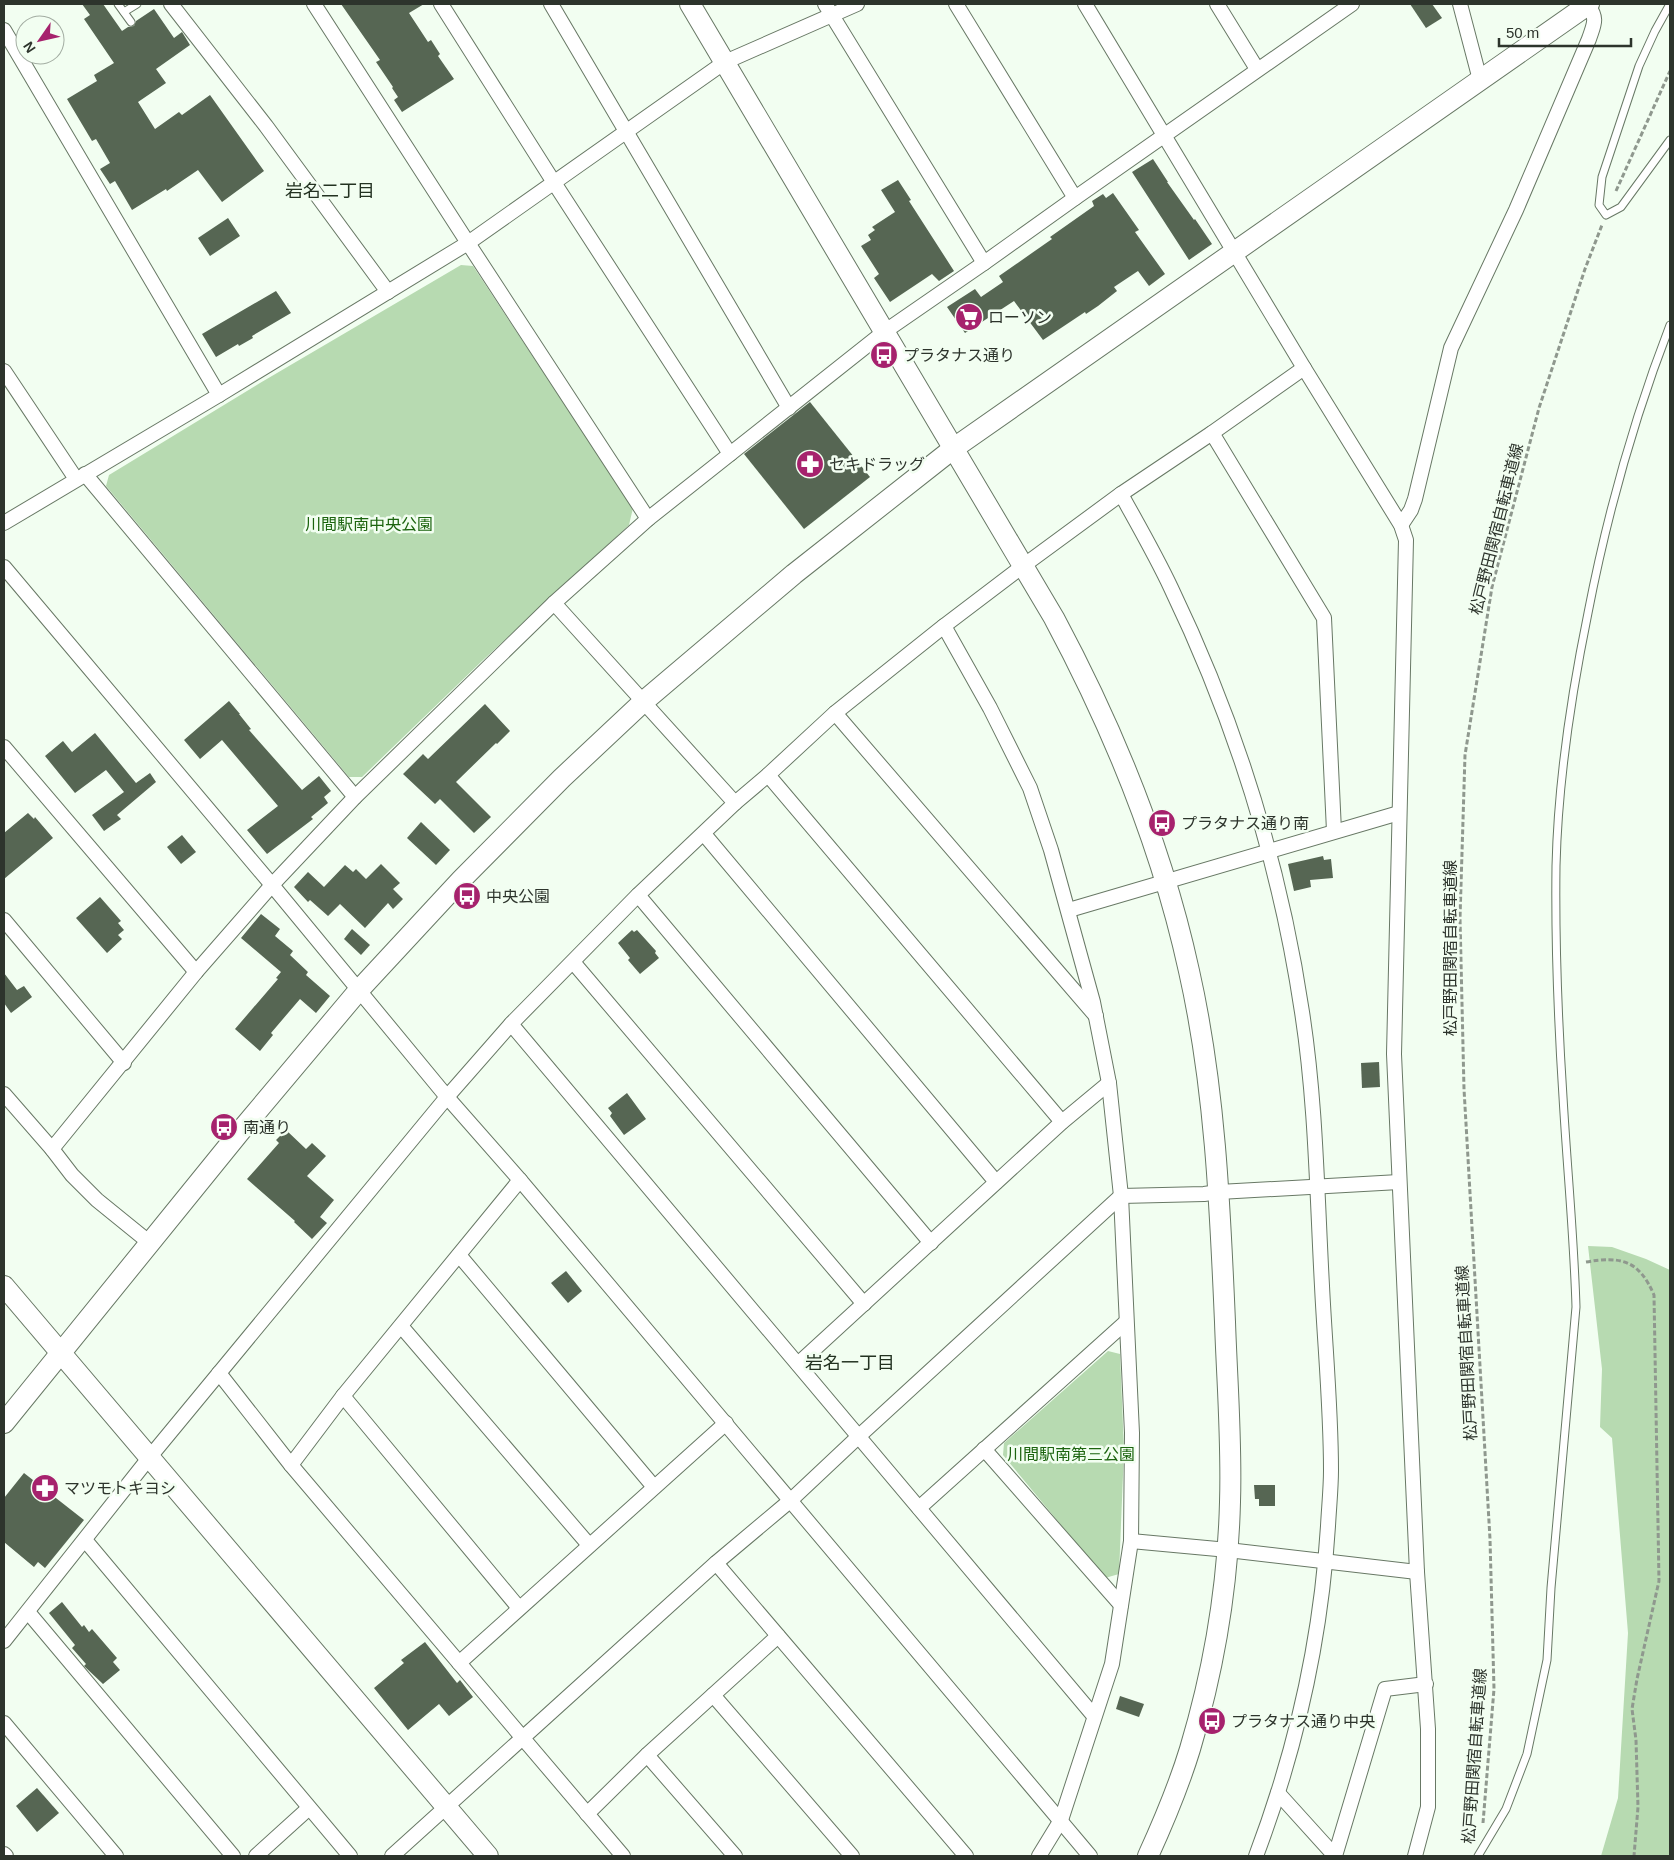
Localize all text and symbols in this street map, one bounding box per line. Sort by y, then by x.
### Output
north arrow [15,15,65,65]
scale bar [1499,15,1632,47]
text: 50 m [1506,24,1539,41]
text: N [20,39,39,56]
district label: 岩名二丁目 [285,181,375,201]
supermarket icon: ローソン [954,302,984,332]
place label: ローソン [988,309,1052,326]
bus stop icon: プラタナス通り [869,340,899,370]
place label: プラタナス通り [903,347,1015,364]
street label: 松戸野田関宿自転車道線 [1467,442,1526,617]
pharmacy icon: セキドラッグ [795,449,825,479]
place label: セキドラッグ [829,456,925,473]
park label: 川間駅南中央公園 [305,516,433,533]
bus stop icon: プラタナス通り南 [1147,808,1177,838]
place label: プラタナス通り南 [1181,815,1309,832]
street label: 松戸野田関宿自転車道線 [1442,860,1459,1036]
bus stop icon: 中央公園 [452,881,482,911]
place label: 中央公園 [486,888,550,905]
bus stop icon: 南通り [209,1112,239,1142]
place label: 南通り [243,1119,291,1136]
street label: 松戸野田関宿自転車道線 [1453,1265,1480,1441]
district label: 岩名一丁目 [805,1353,895,1373]
park label: 川間駅南第三公園 [1007,1446,1135,1463]
pharmacy icon: マツモトキヨシ [30,1473,60,1503]
place label: マツモトキヨシ [64,1480,176,1497]
street label: 松戸野田関宿自転車道線 [1460,1668,1489,1844]
bus stop icon: プラタナス通り中央 [1197,1706,1227,1736]
place label: プラタナス通り中央 [1231,1713,1375,1730]

